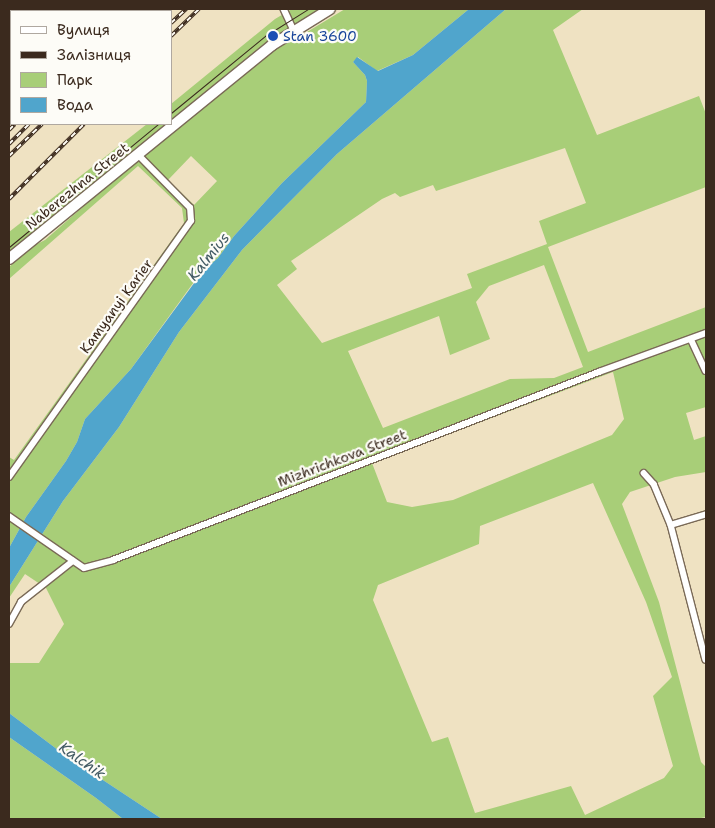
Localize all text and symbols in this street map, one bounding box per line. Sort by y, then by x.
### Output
legend [10,10,172,125]
text: Вулиця [57,20,110,40]
place label: Stan 3600 [283,28,357,44]
marker: Stan 3600 [267,30,279,42]
text: Залізниця [57,45,131,65]
text: Парк [57,70,93,90]
text: Вода [57,95,93,115]
street label: Naberezhna Street [22,139,132,233]
water label: Kalmius [184,229,234,285]
street label: Kamyanyi Karier [76,256,156,356]
street label: Mizhrichkova Street [275,426,409,490]
water label: Kalchik [55,739,109,783]

